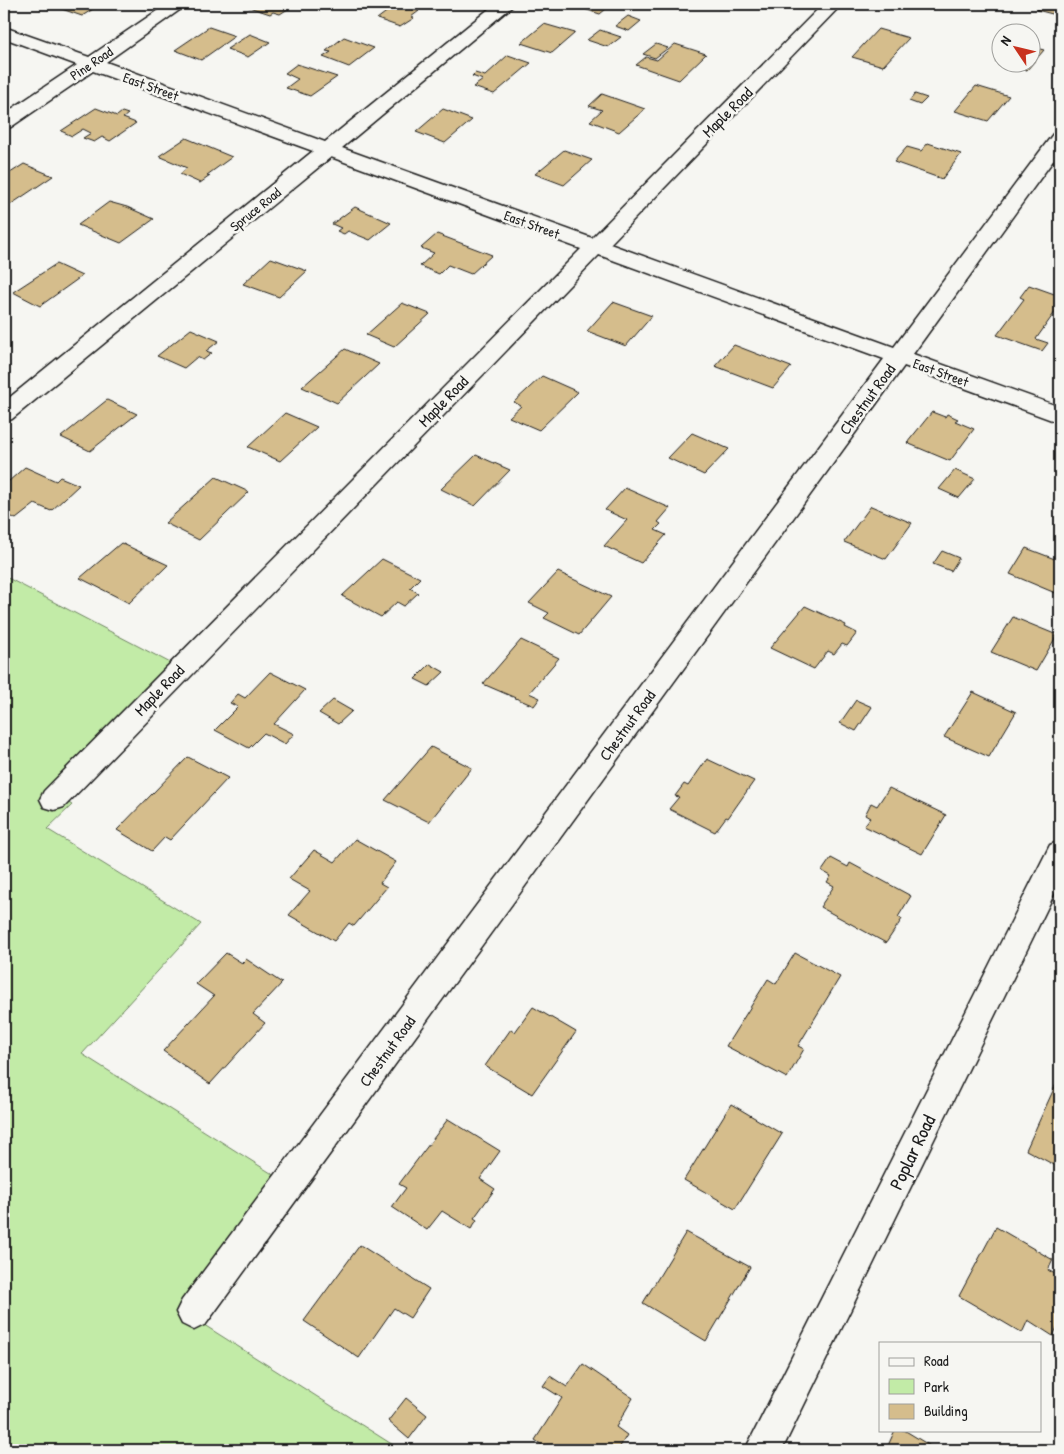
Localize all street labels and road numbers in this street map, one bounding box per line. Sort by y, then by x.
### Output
street label: Pine Road [66,41,117,84]
street label: East Street [121,67,182,105]
street label: Maple Road [697,82,757,142]
street label: Spruce Road [225,182,286,236]
street label: East Street [502,205,563,243]
street label: East Street [911,353,972,391]
street label: Chestnut Road [834,359,900,439]
street label: Maple Road [413,371,473,431]
street label: Maple Road [129,660,189,720]
street label: Chestnut Road [594,685,660,765]
street label: Chestnut Road [354,1011,420,1091]
street label: Poplar Road [883,1110,942,1194]

